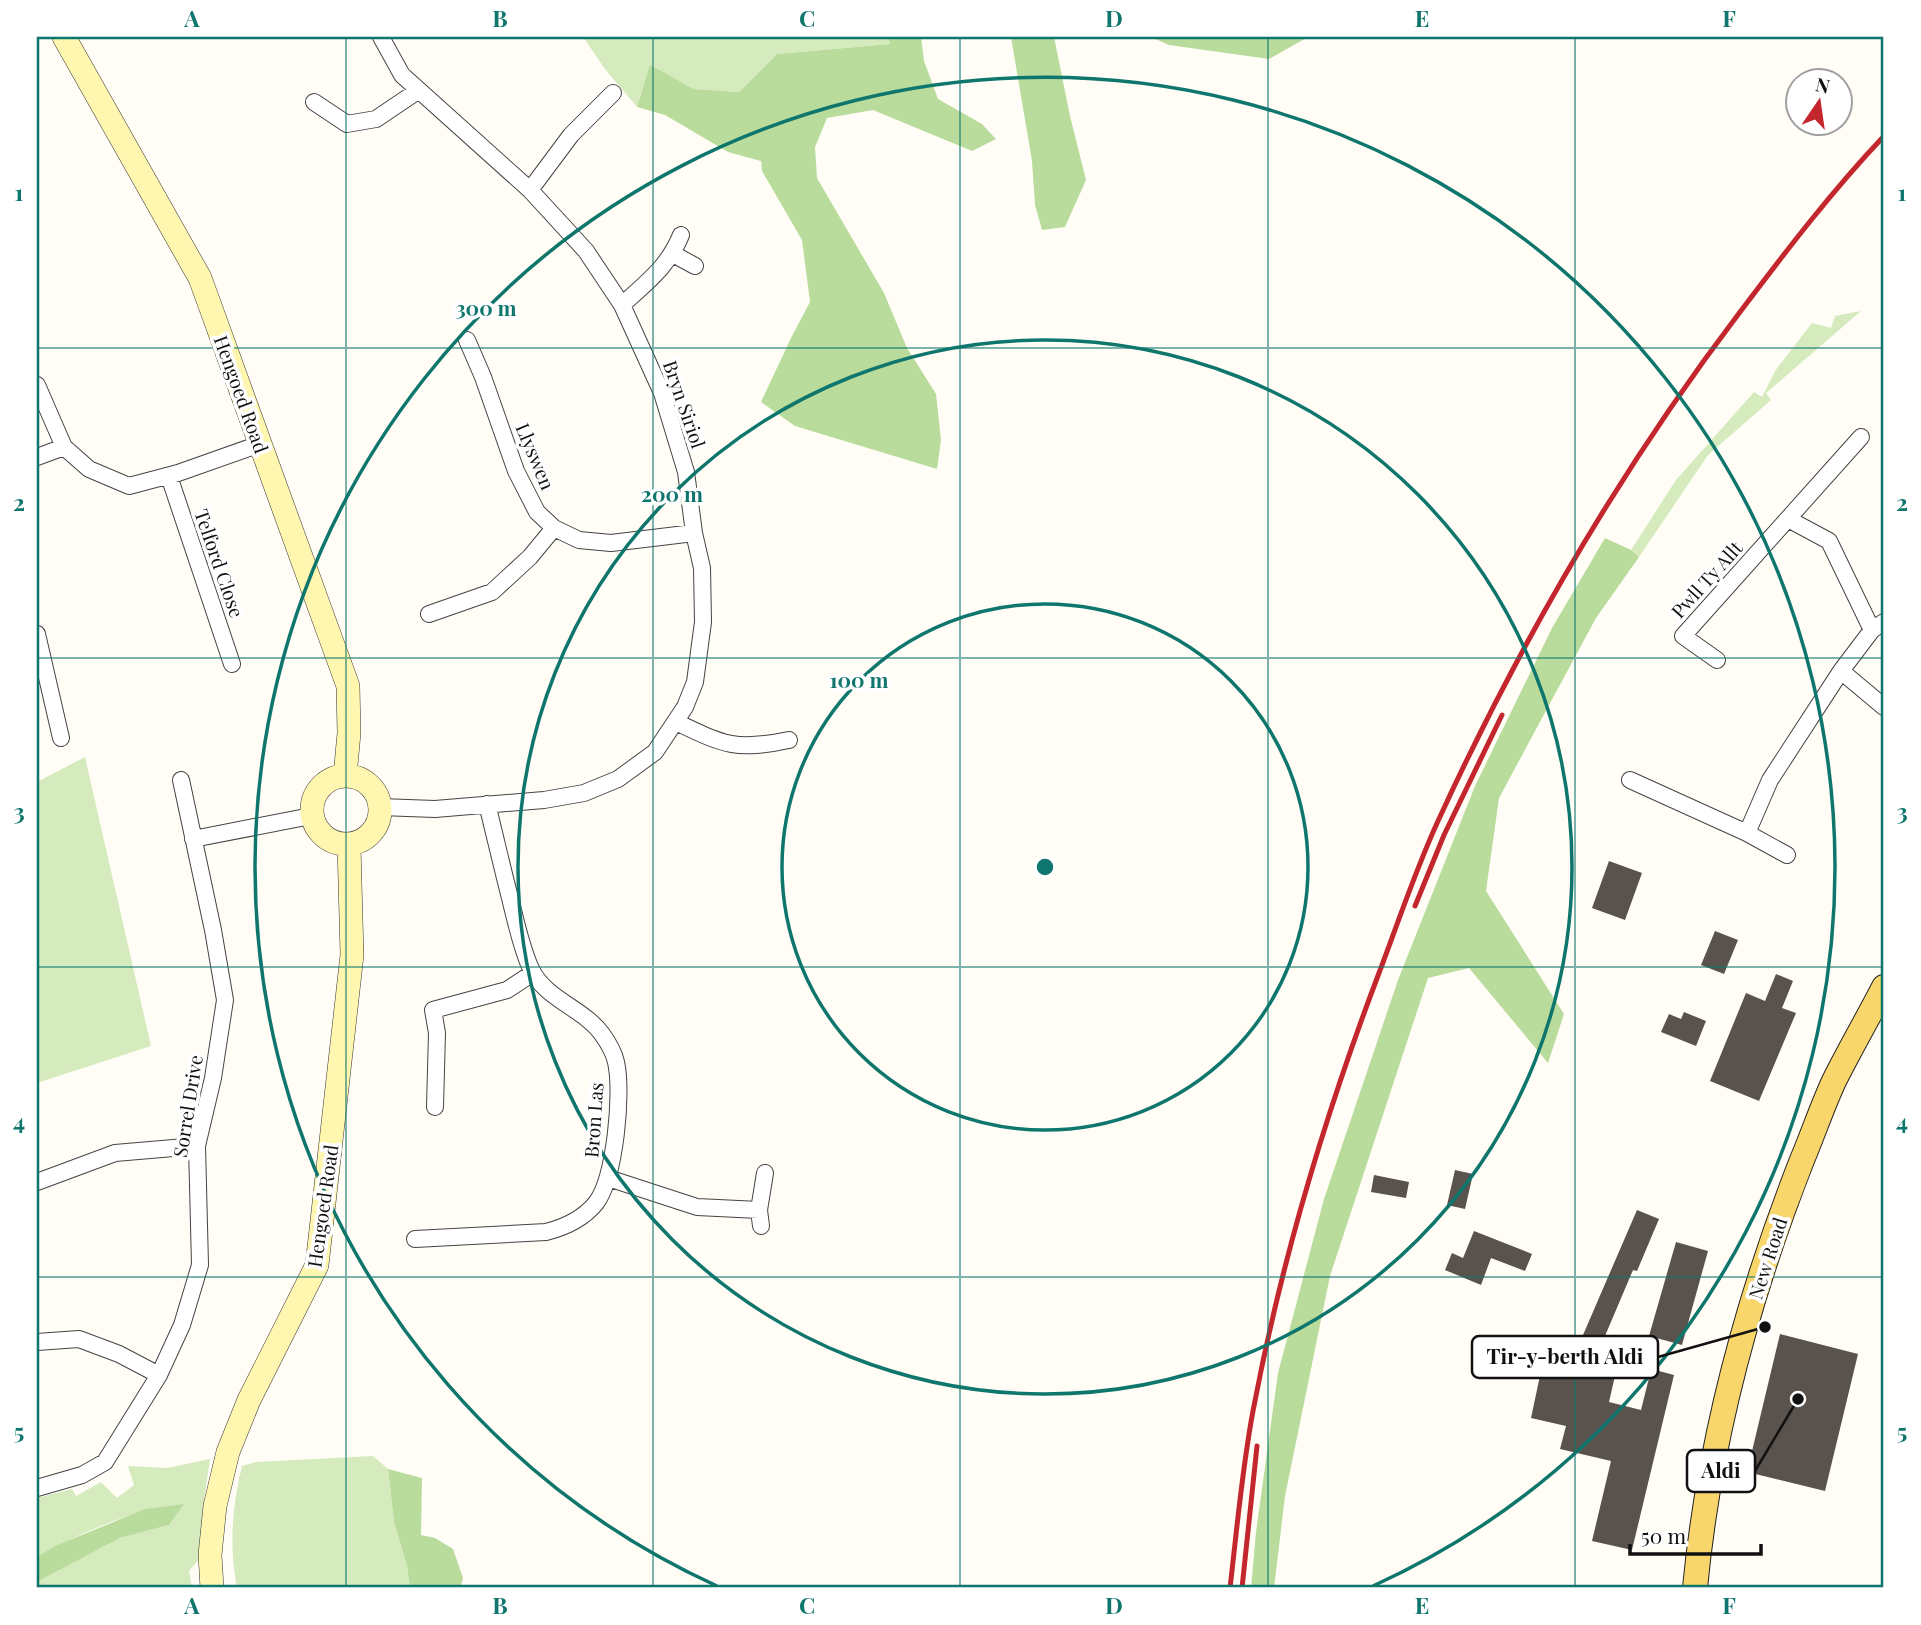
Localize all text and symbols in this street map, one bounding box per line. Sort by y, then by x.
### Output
text: A [183,2,200,33]
text: B [492,2,508,33]
text: C [799,2,815,33]
text: D [1105,2,1123,33]
text: E [1415,2,1429,33]
text: F [1722,2,1736,33]
north arrow [1784,66,1854,136]
text: N [1813,70,1833,99]
text: 1 [15,176,24,207]
text: 1 [1898,176,1907,207]
text: 300 m [455,293,517,321]
street label: Hengoed Road [209,331,275,457]
street label: Bryn Siriol [658,357,712,452]
street label: Llyswen [510,419,562,494]
text: 200 m [641,479,703,507]
text: 2 [13,486,25,517]
text: 2 [1896,486,1908,517]
street label: Telford Close [189,505,251,621]
street label: Pwll Ty Allt [1665,535,1748,623]
text: 100 m [829,665,889,693]
text: 3 [13,795,25,826]
text: 3 [1896,795,1908,826]
centre of rings [1033,855,1057,879]
street label: Sorrel Drive [166,1053,208,1159]
street label: Bron Las [577,1081,609,1159]
text: 4 [13,1105,25,1136]
text: 4 [1896,1105,1908,1136]
street label: Hengoed Road [301,1143,343,1269]
street label: New Road [1742,1214,1792,1302]
callout: Tir-y-berth Aldi [1472,1336,1658,1378]
text: Tir-y-berth Aldi [1487,1341,1644,1369]
text: 5 [14,1415,24,1446]
text: 5 [1897,1415,1907,1446]
callout: Aldi [1687,1450,1755,1492]
text: Aldi [1700,1455,1741,1483]
scale bar [1630,1513,1762,1557]
text: 50 m [1641,1521,1687,1549]
text: A [183,1589,200,1620]
text: B [492,1589,508,1620]
text: C [799,1589,815,1620]
text: D [1105,1589,1123,1620]
text: E [1415,1589,1429,1620]
text: F [1722,1589,1736,1620]

